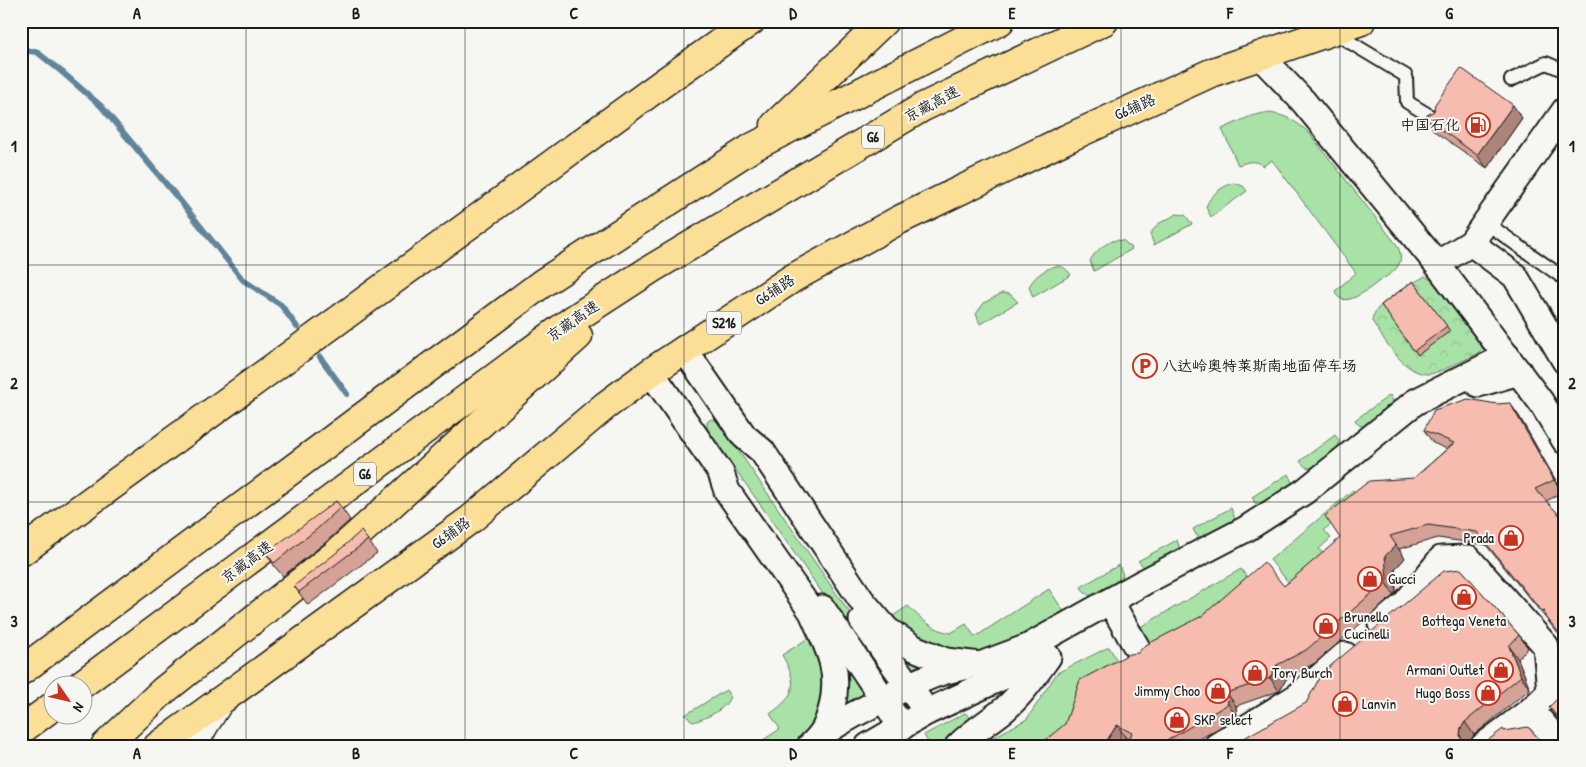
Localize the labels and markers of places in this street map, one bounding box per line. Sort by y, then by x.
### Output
fuel station icon: 中国石化 [1465,112,1491,138]
place label: 中国石化 [1400,114,1460,135]
parking icon: 八达岭奥特莱斯南地面停车场 [1132,353,1158,379]
place label: 八达岭奥特莱斯南地面停车场 [1162,355,1357,376]
shop icon: Prada [1498,525,1524,551]
place label: Prada [1463,527,1494,548]
shop icon: Gucci [1357,566,1383,592]
place label: Gucci [1388,568,1416,589]
shop icon: Bottega Veneta [1451,584,1477,610]
place label: Brunello Cucinelli [1344,606,1390,644]
place label: Bottega Veneta [1422,610,1506,631]
shop icon: Brunello Cucinelli [1313,613,1339,639]
shop icon: Armani Outlet [1488,657,1514,683]
place label: Armani Outlet [1407,659,1485,680]
shop icon: Tory Burch [1242,660,1268,686]
place label: Tory Burch [1272,662,1332,683]
shop icon: Jimmy Choo [1205,678,1231,704]
place label: Jimmy Choo [1134,680,1200,701]
shop icon: Hugo Boss [1475,680,1501,706]
place label: Hugo Boss [1416,682,1470,703]
shop icon: Lanvin [1332,691,1358,717]
place label: Lanvin [1362,693,1397,714]
shop icon: SKP select [1164,707,1190,733]
place label: SKP select [1194,709,1253,730]

